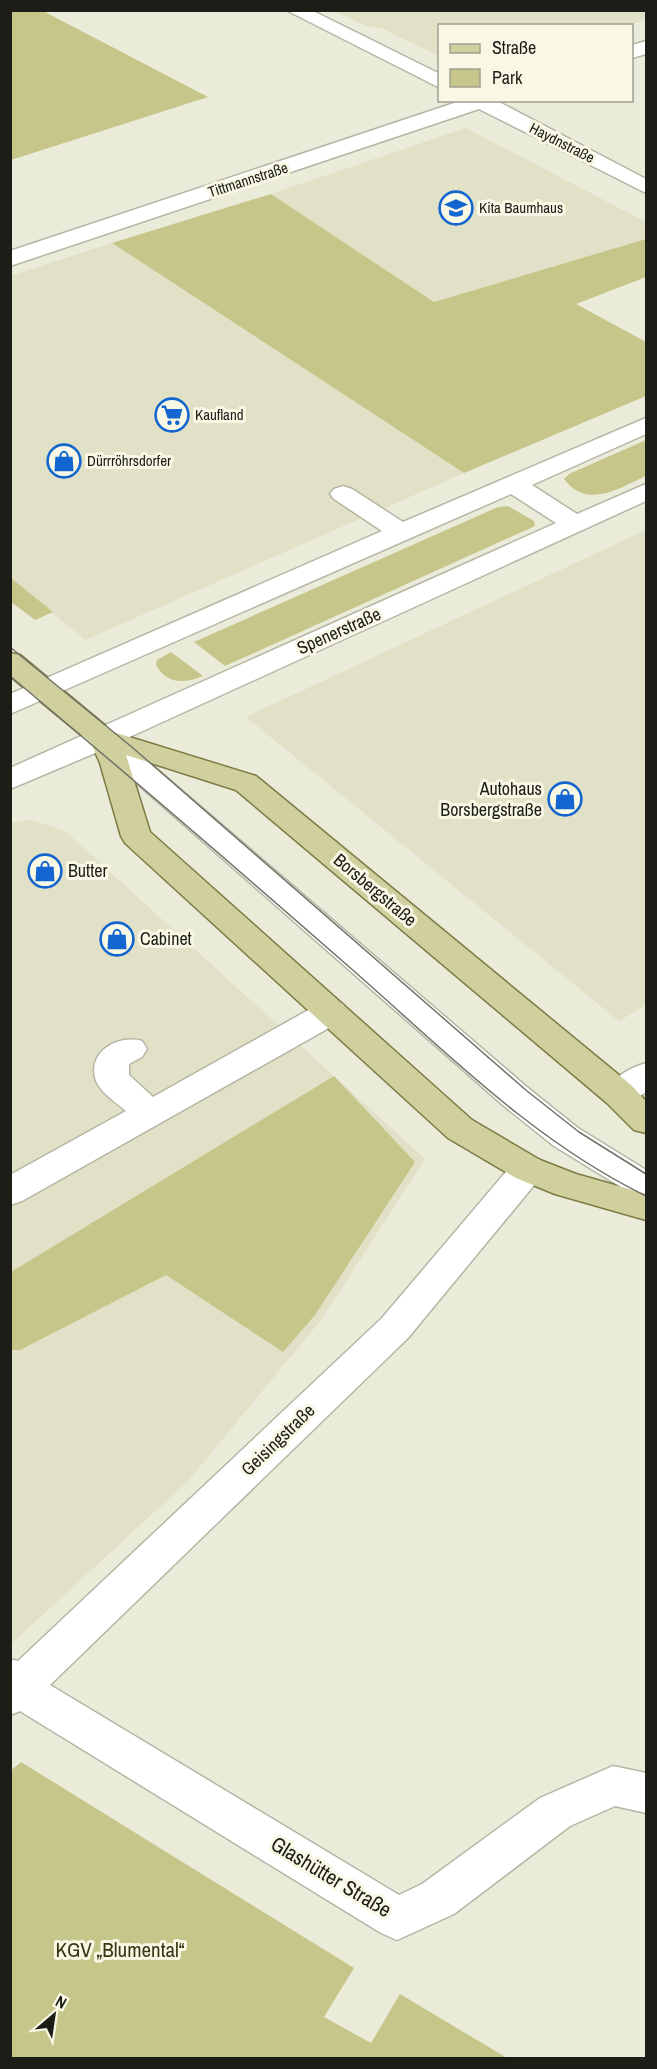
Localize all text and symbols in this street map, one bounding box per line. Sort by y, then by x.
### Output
legend [438,24,633,102]
text: Straße [492,35,536,60]
text: Park [492,65,523,90]
street label: Haydnstraße [526,117,598,168]
street label: Tittmannstraße [205,157,291,202]
school or university icon: Kita Baumhaus [438,190,474,226]
place label: Kita Baumhaus [479,197,563,218]
supermarket icon: Kaufland [154,397,190,433]
place label: Kaufland [195,404,244,425]
shop icon: Dürrröhrsdorfer [46,443,82,479]
place label: Dürrröhrsdorfer [87,450,171,471]
street label: Spenerstraße [293,601,385,660]
place label: Autohaus Borsbergstraße [440,776,542,822]
shop icon: Autohaus Borsbergstraße [547,781,583,817]
street label: Borsbergstraße [328,847,422,932]
shop icon: Butter [27,853,63,889]
place label: Butter [68,858,107,883]
shop icon: Cabinet [99,921,135,957]
place label: Cabinet [140,926,192,951]
street label: Geisingstraße [235,1398,320,1481]
street label: Glashütter Straße [266,1829,397,1924]
park label: KGV „Blumental“ [55,1935,185,1964]
north arrow [24,1985,84,2045]
text: N [52,1990,71,2014]

